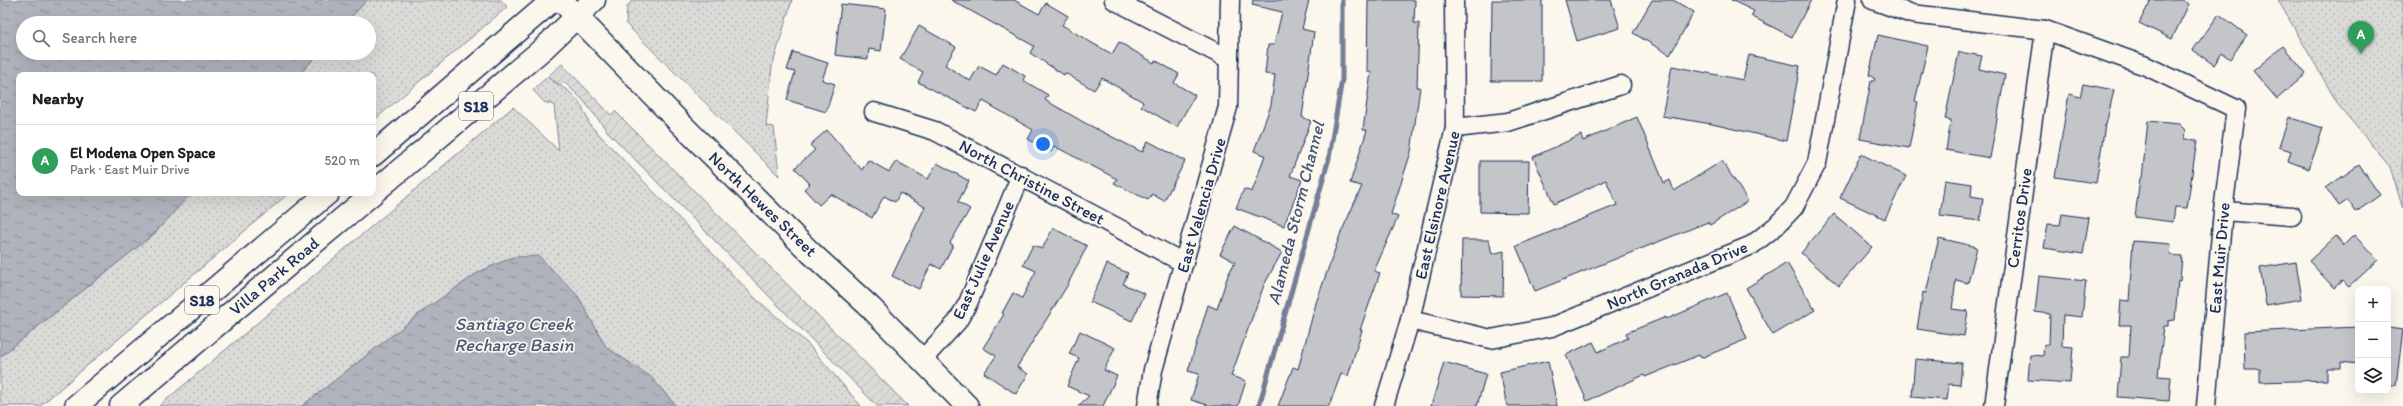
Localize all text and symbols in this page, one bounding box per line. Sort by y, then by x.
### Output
search box [16,16,376,60]
pin: A [2348,21,2374,54]
icon: search [30,27,52,49]
text: Search here [62,29,137,47]
text: Nearby [32,88,84,108]
road number: S18 [459,92,493,120]
water label: Alameda Storm Channel [1263,117,1330,307]
street label: East Elsinore Avenue [1410,129,1464,281]
your location [1033,134,1053,154]
street label: North Christine Street [956,135,1109,229]
street label: East Valencia Drive [1172,135,1230,275]
text: El Modena Open Space [70,144,216,162]
street label: North Hewes Street [705,147,822,261]
text: A [41,153,49,168]
text: 520 m [324,153,360,168]
text: Park · East Muir Drive [70,162,190,177]
street label: Cerritos Drive [2002,167,2036,269]
street label: East Julie Avenue [948,198,1018,322]
street label: East Muir Drive [2204,202,2234,314]
street label: Villa Park Road [225,233,323,319]
street label: North Granada Drive [1604,236,1750,314]
road number: S18 [185,286,219,314]
map controls [2355,286,2391,394]
button: + [2355,286,2391,322]
water label: Santiago Creek Recharge Basin [455,313,575,356]
button: − [2355,322,2391,358]
button: layers [2355,358,2391,394]

